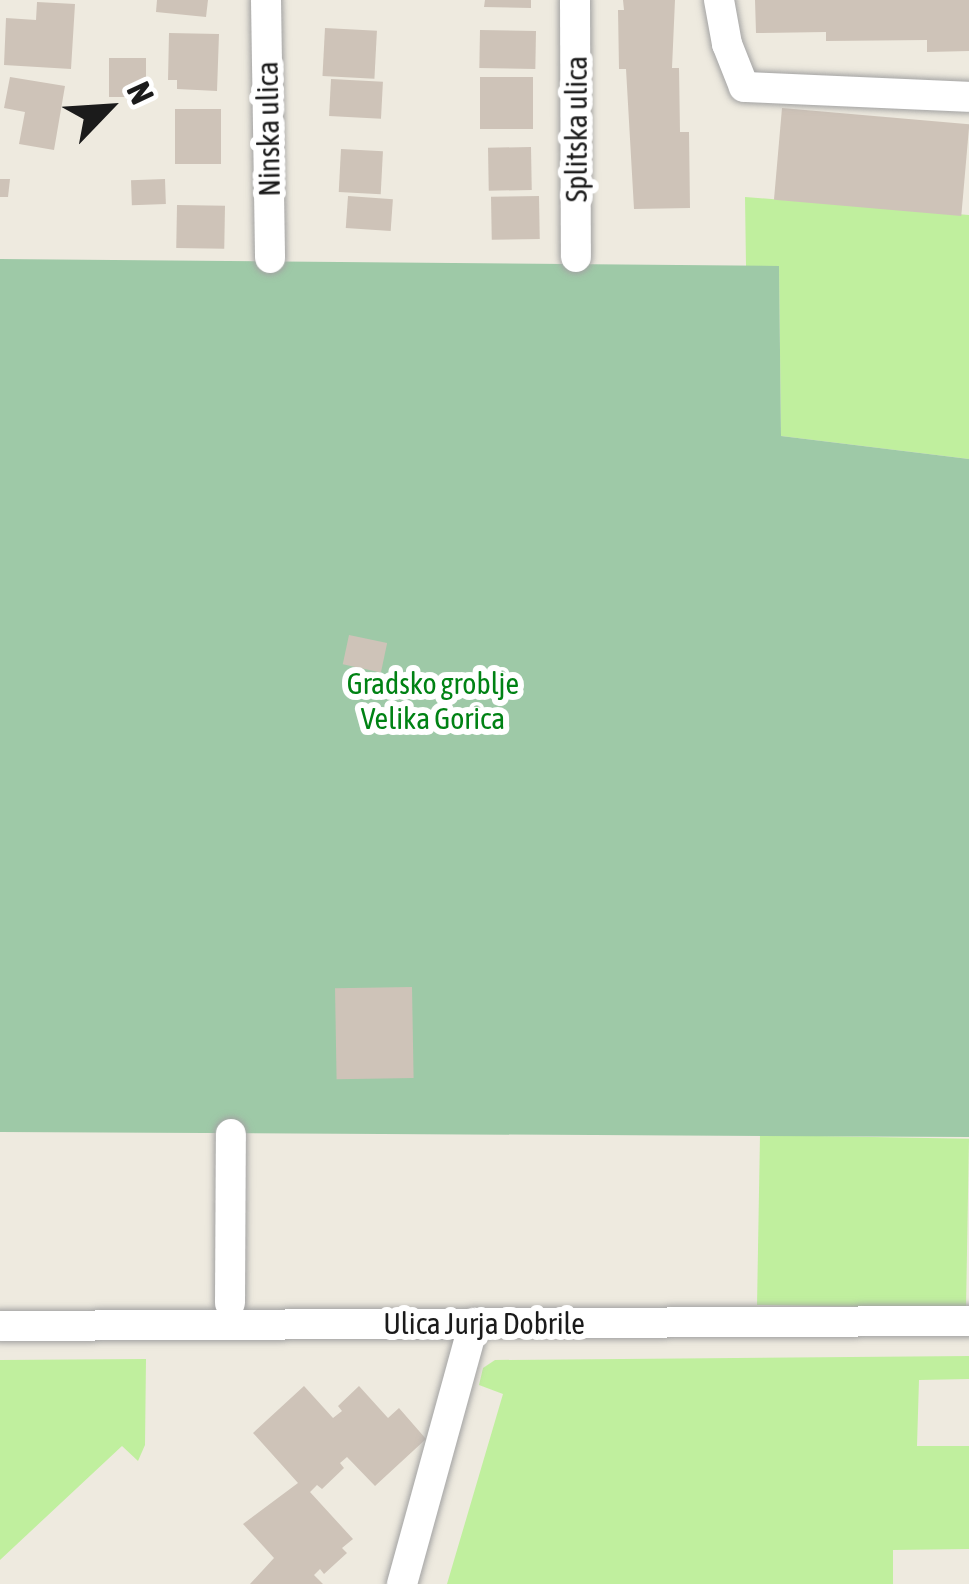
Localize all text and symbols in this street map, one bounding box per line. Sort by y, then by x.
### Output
north arrow [48,48,168,168]
street label: Splitska ulica [558,56,594,202]
street label: Ninska ulica [249,61,287,197]
text: N [119,76,162,110]
park label: Gradsko groblje Velika Gorica [347,665,519,736]
street label: Ulica Jurja Dobrile [383,1305,585,1341]

